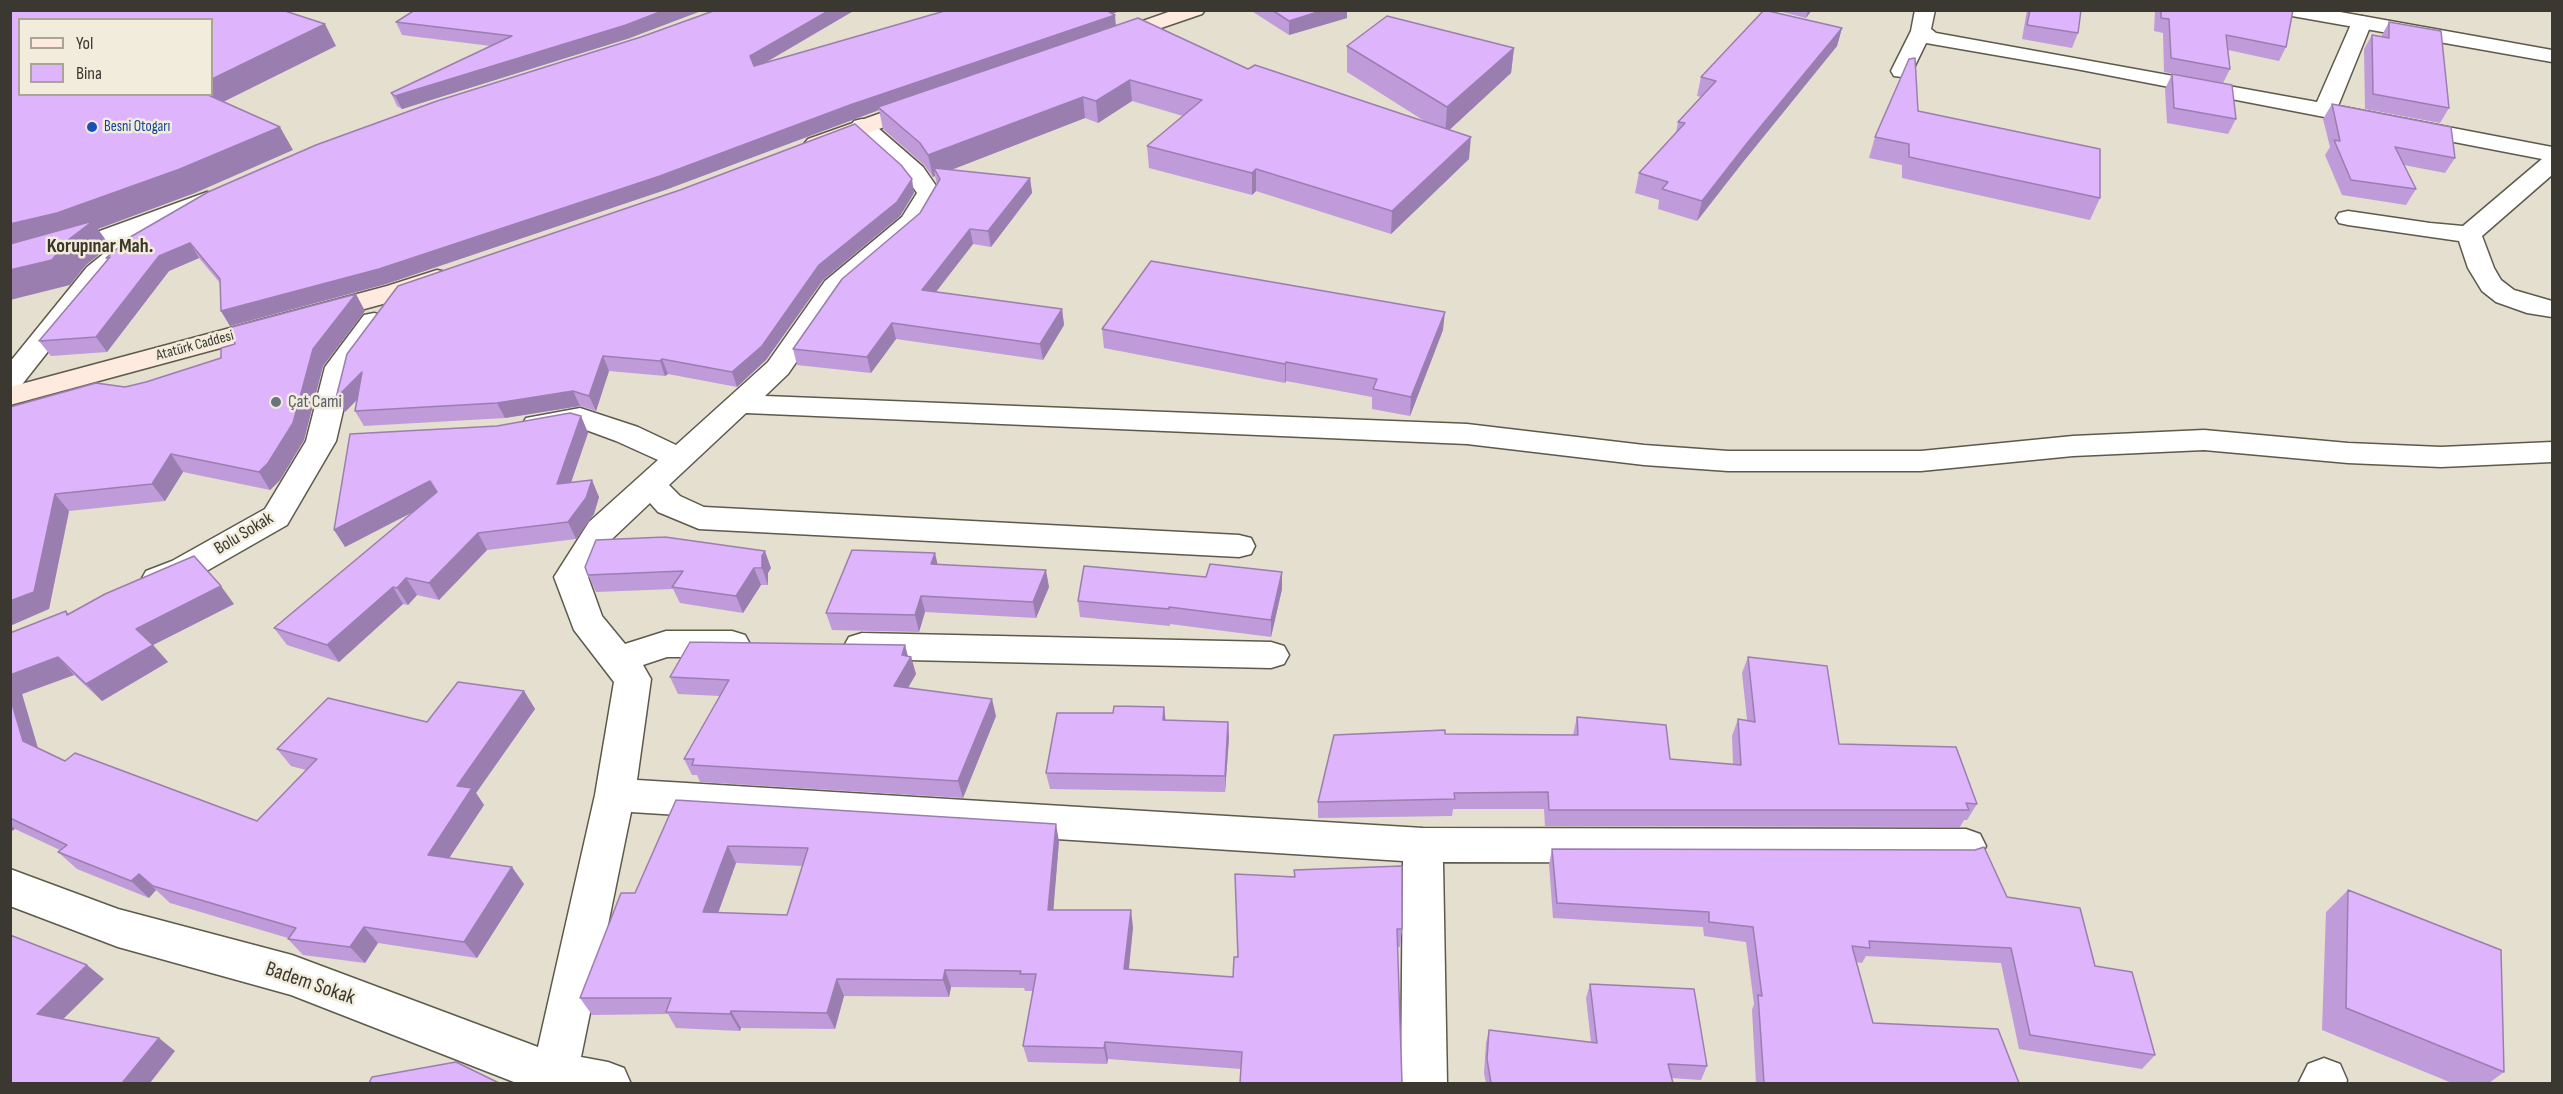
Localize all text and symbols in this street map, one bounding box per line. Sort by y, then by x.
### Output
legend [18,18,213,96]
text: Yol [76,33,93,54]
text: Bina [76,63,102,84]
place label: Besni Otogarı [104,118,170,136]
marker: Besni Otogarı [85,120,99,134]
district label: Korupınar Mah. [47,235,153,259]
street label: Atatürk Caddesi [154,327,236,365]
place label: Çat Cami [288,391,342,413]
marker: Çat Cami [269,395,283,409]
street label: Bolu Sokak [211,508,277,560]
street label: Badem Sokak [262,957,358,1011]

